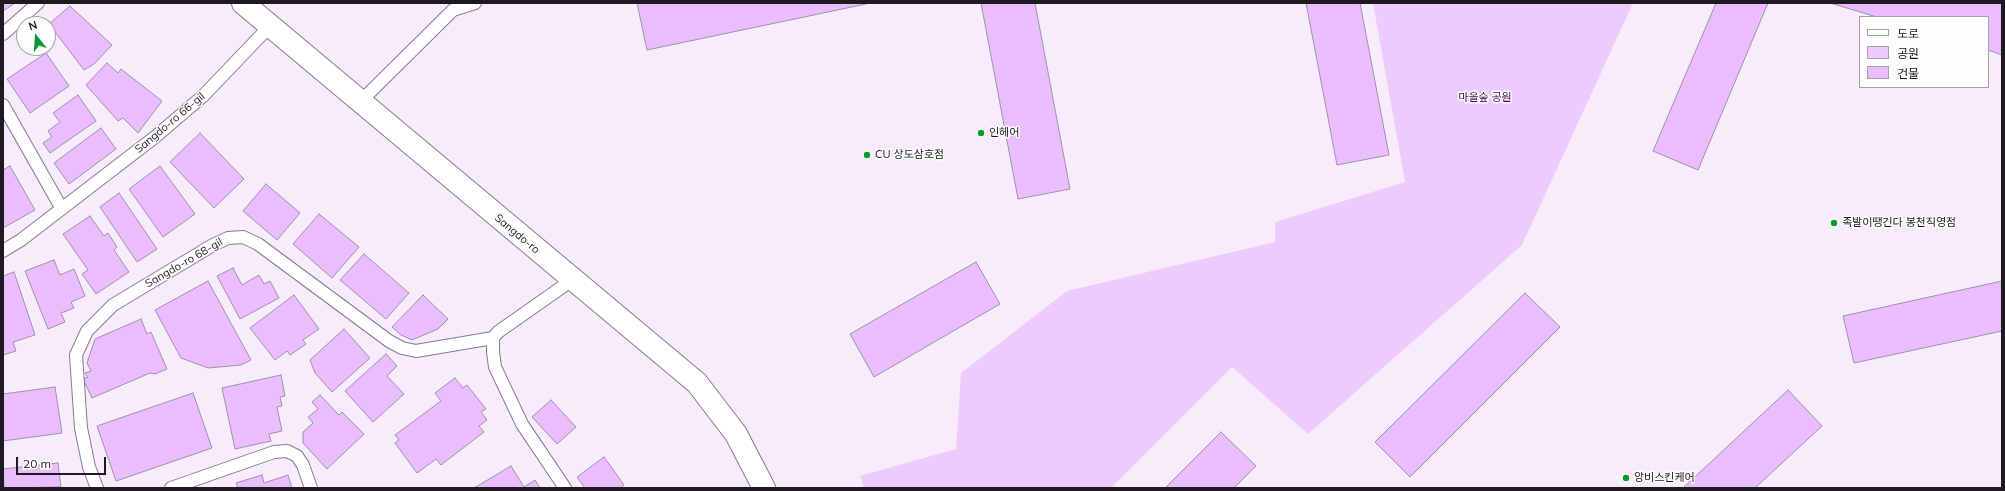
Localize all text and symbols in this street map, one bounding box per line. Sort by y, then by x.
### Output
north arrow [16,16,56,56]
legend [1859,16,1989,88]
text: N [27,18,39,33]
text: 도로 [1897,26,1919,41]
text: 공원 [1897,46,1919,61]
text: 건물 [1897,66,1919,81]
street label: Sangdo-ro 66-gil [132,90,208,156]
park label: 마을숲 공원 [1458,91,1512,105]
place label: 인헤어 [989,126,1019,140]
marker: 인헤어 [976,128,986,138]
place label: CU 상도삼호점 [875,148,944,162]
marker: CU 상도삼호점 [862,150,872,160]
street label: Sangdo-ro [492,211,542,257]
place label: 족발이땡긴다 봉천직영점 [1842,216,1956,230]
marker: 족발이땡긴다 봉천직영점 [1829,218,1839,228]
street label: Sangdo-ro 68-gil [143,235,225,291]
scale bar [18,449,108,475]
text: 20 m [23,456,51,471]
place label: 앙비스킨케어 [1634,471,1695,485]
marker: 앙비스킨케어 [1621,473,1631,483]

